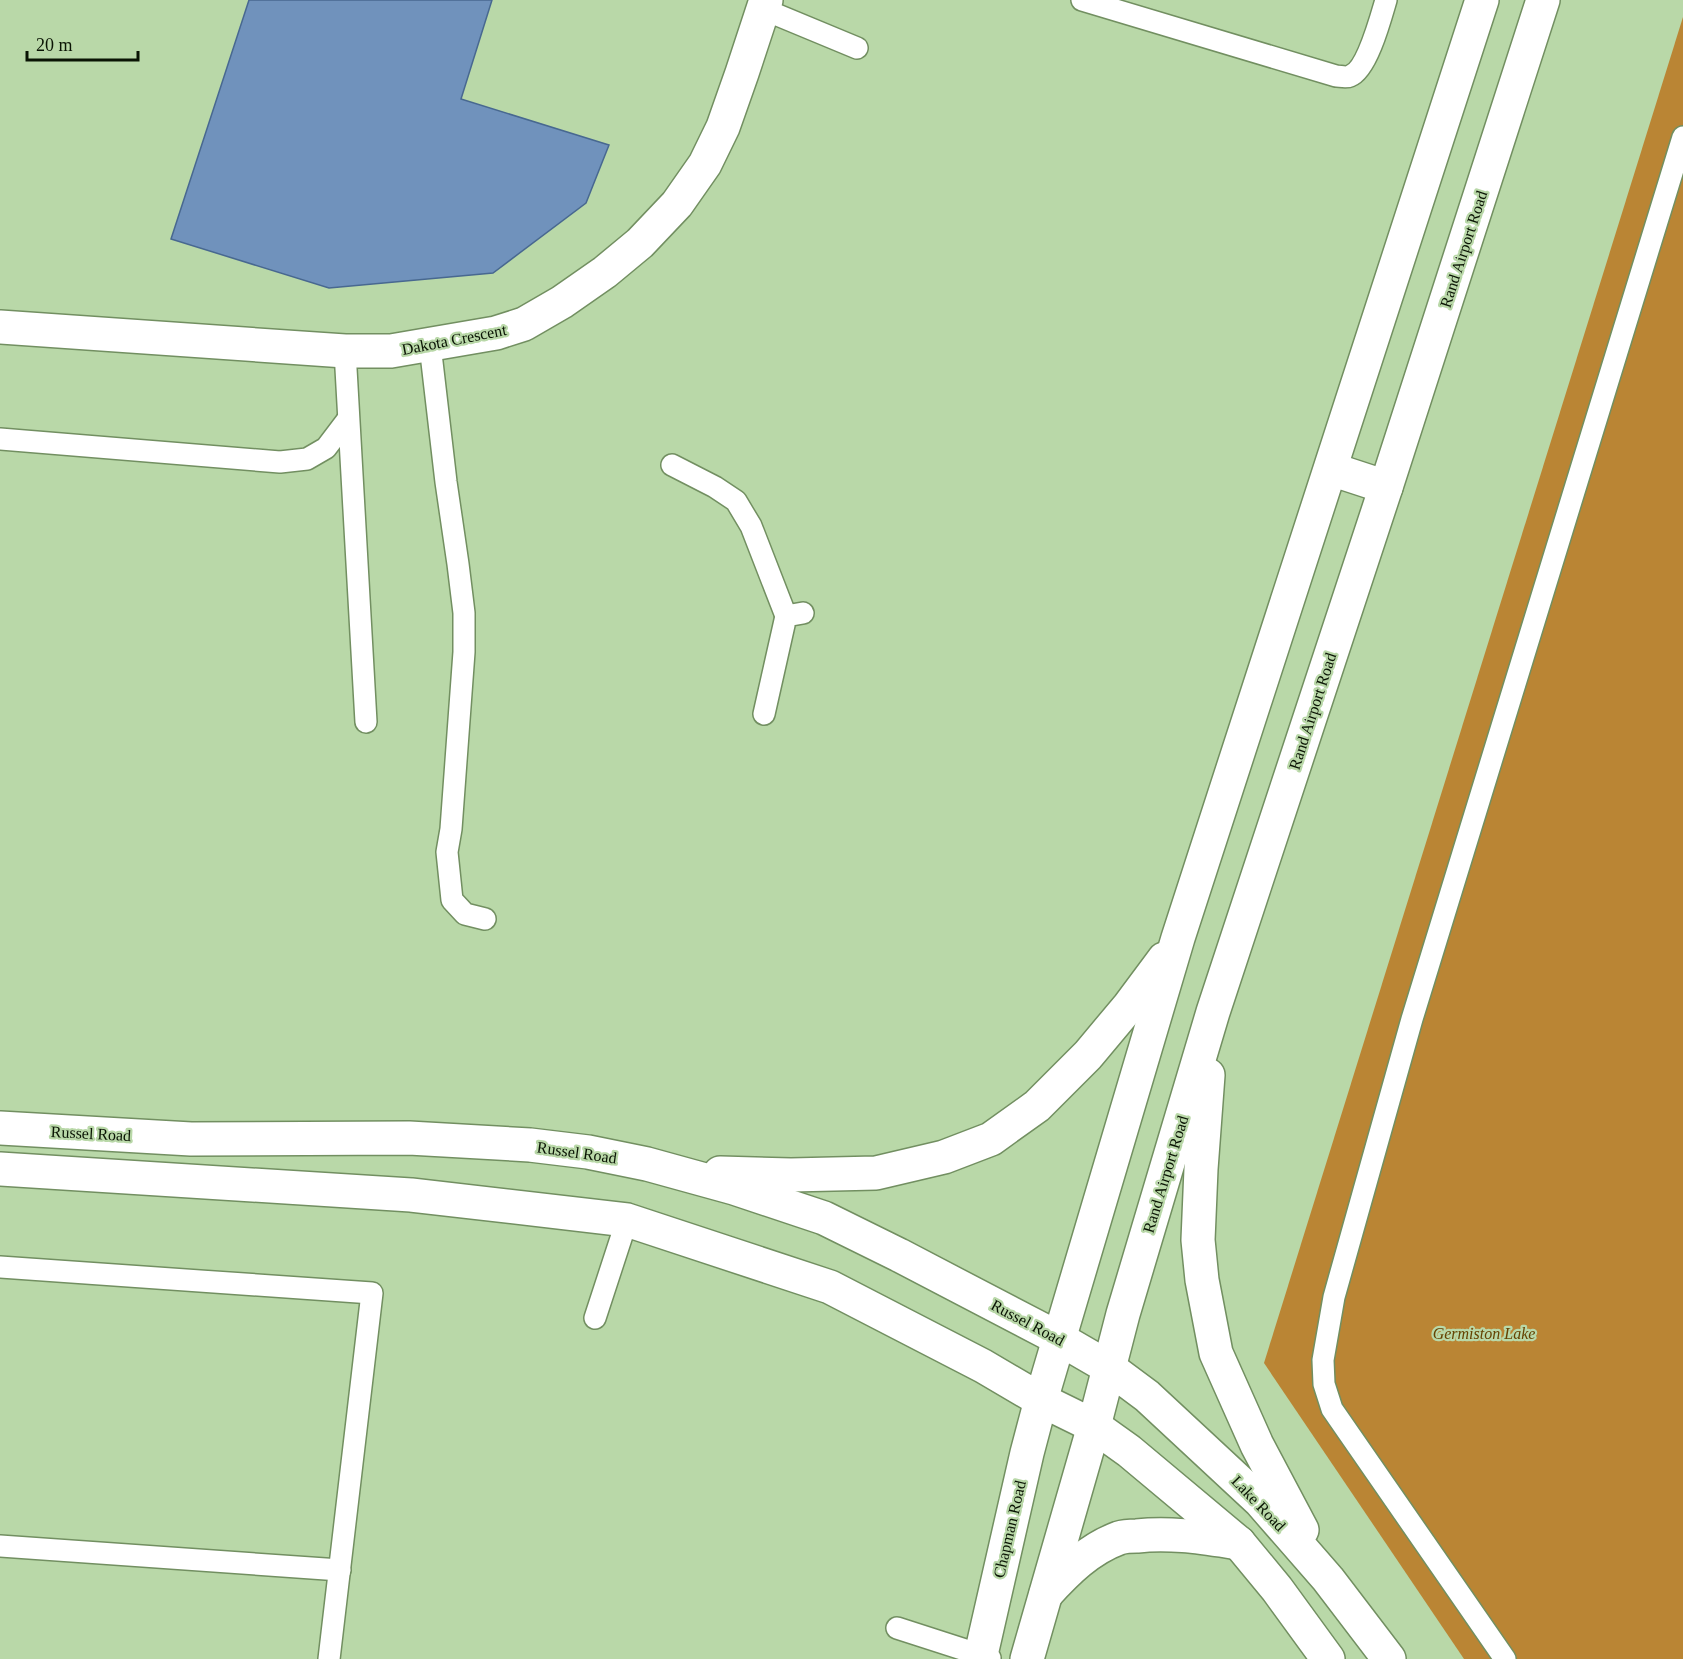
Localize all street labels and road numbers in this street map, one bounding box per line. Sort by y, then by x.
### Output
street label: Rand Airport Road [1437,189,1491,310]
street label: Dakota Crescent [400,321,508,358]
street label: Rand Airport Road [1286,651,1340,772]
street label: Rand Airport Road [1140,1113,1192,1235]
street label: Russel Road [50,1123,132,1144]
street label: Russel Road [536,1138,618,1167]
street label: Russel Road [988,1296,1067,1349]
street label: Lake Road [1228,1472,1289,1534]
street label: Chapman Road [990,1479,1030,1580]

